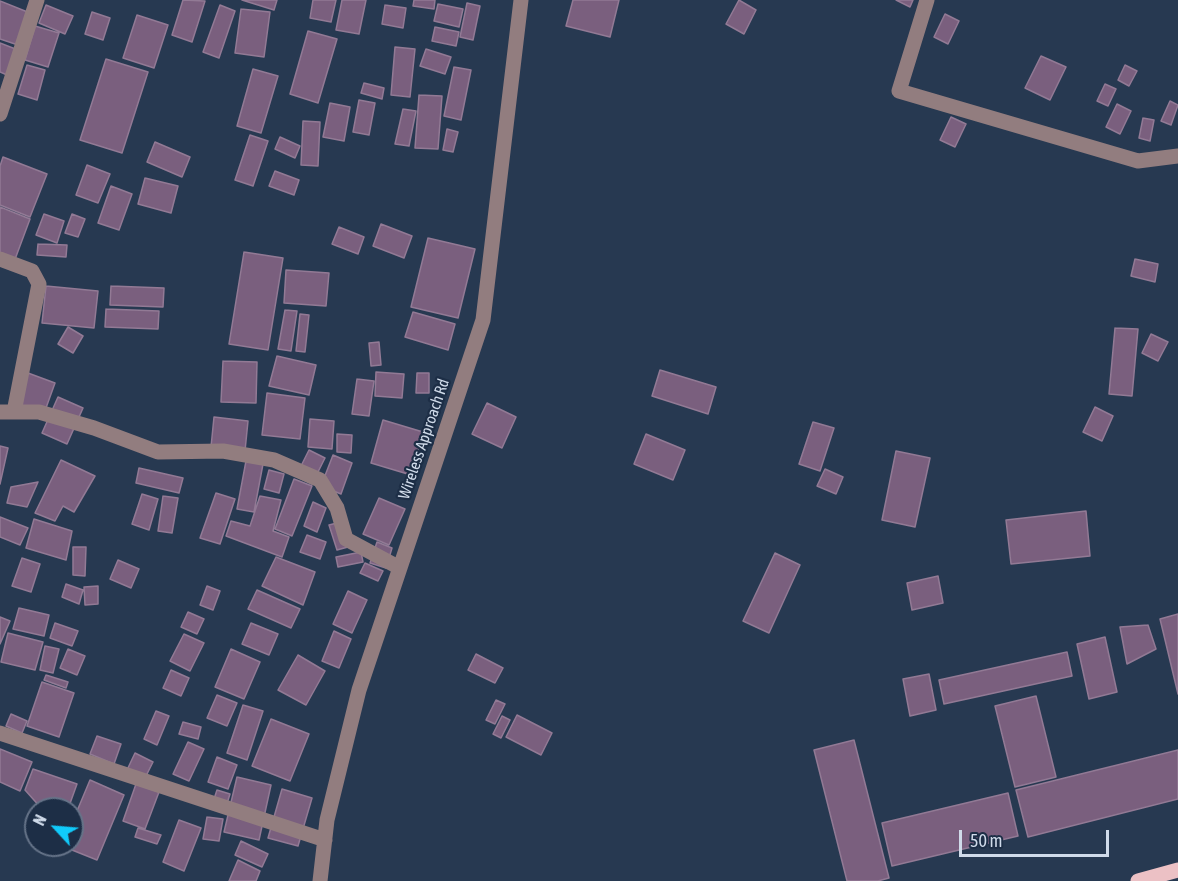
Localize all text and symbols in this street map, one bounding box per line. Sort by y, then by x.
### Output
street label: Wireless Approach Rd [394,376,454,502]
north arrow [24,797,84,857]
text: N [29,812,50,828]
scale bar [962,818,1112,856]
text: 50 m [970,830,1002,851]

